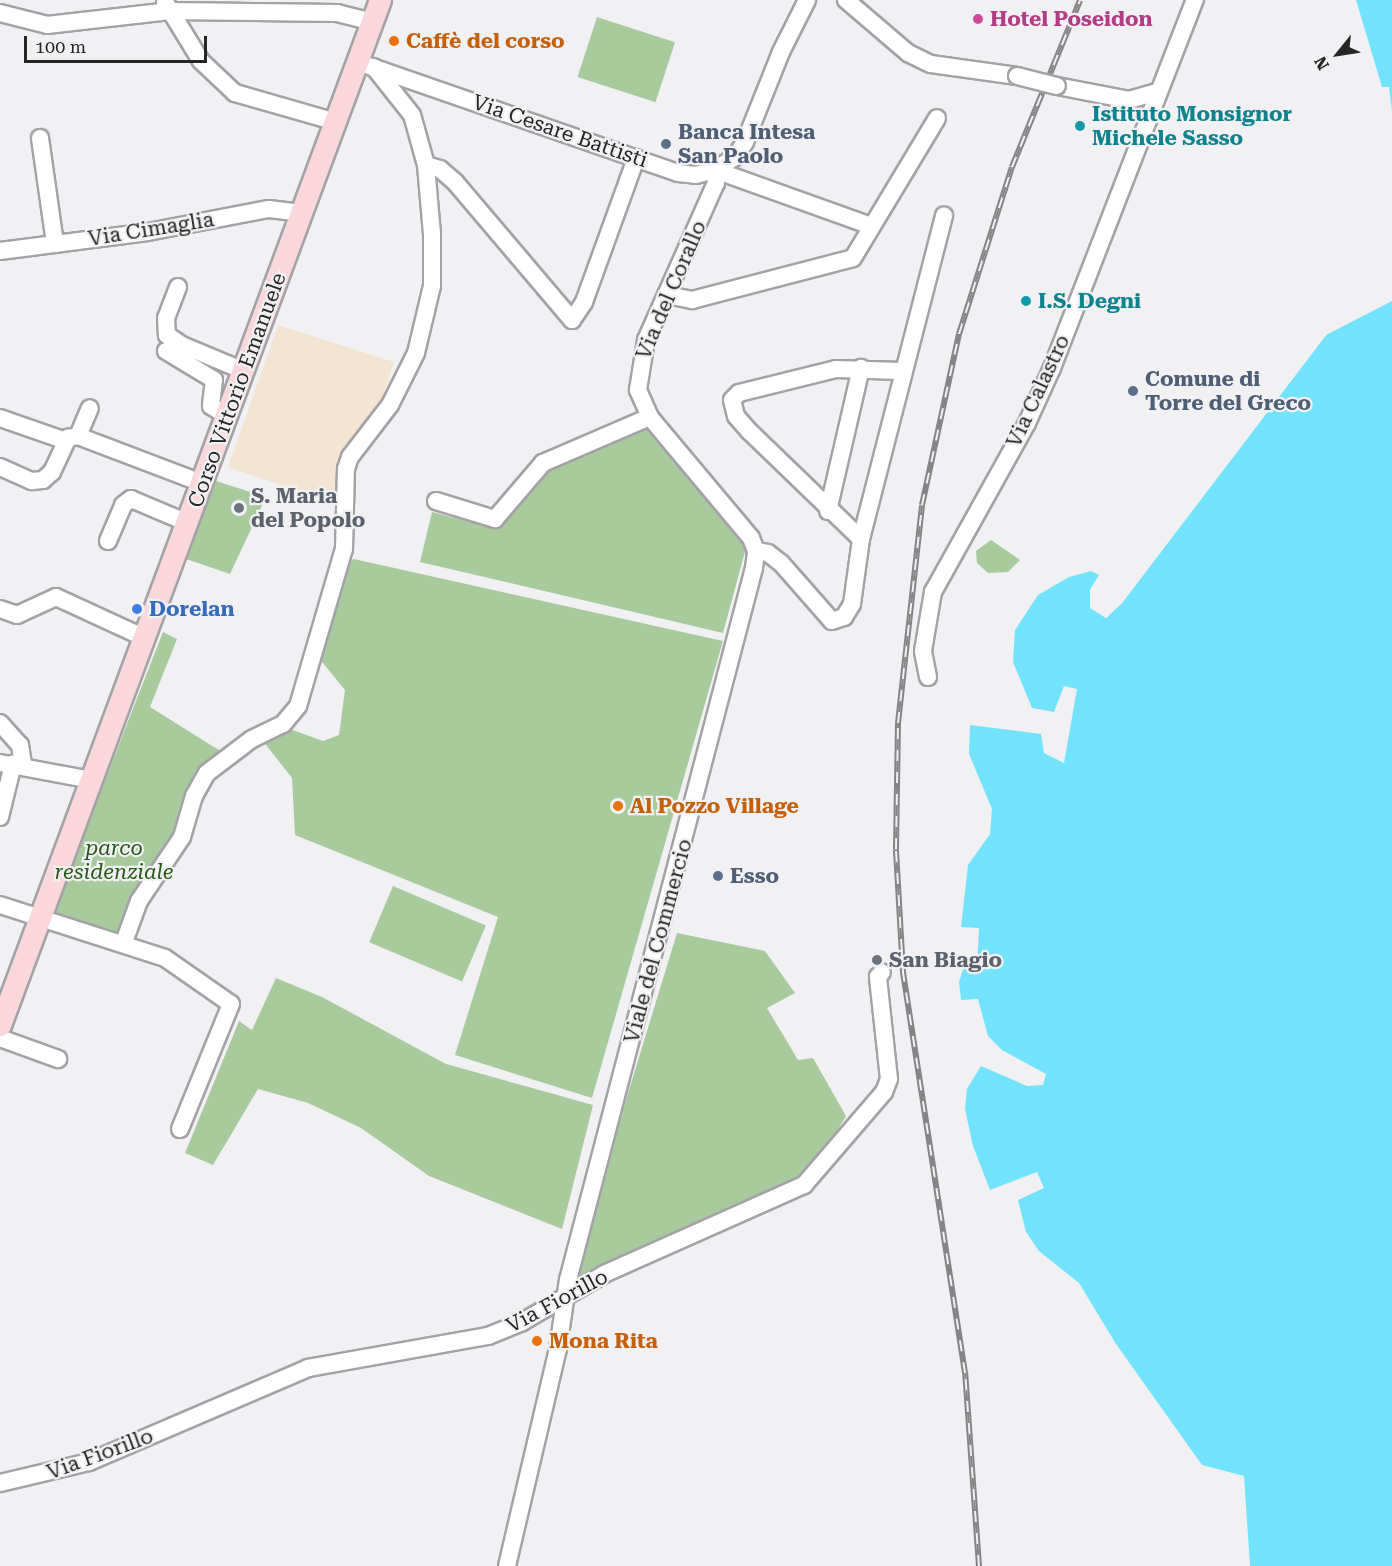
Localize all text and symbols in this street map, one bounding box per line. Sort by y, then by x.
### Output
place label: Hotel Poseidon [990,6,1153,32]
marker: Hotel Poseidon [971,12,985,26]
scale bar [27,24,210,62]
north arrow [1308,24,1368,84]
place label: Caffè del corso [406,28,565,54]
marker: Caffè del corso [387,34,401,48]
text: 100 m [35,36,86,57]
text: N [1311,53,1333,73]
street label: Via Cesare Battisti [469,89,651,173]
place label: Istituto Monsignor Michele Sasso [1092,101,1292,151]
place label: Banca Intesa San Paolo [678,119,815,169]
marker: Istituto Monsignor Michele Sasso [1073,119,1087,133]
marker: Banca Intesa San Paolo [659,137,673,151]
street label: Via Cimaglia [86,207,216,251]
street label: Via del Corallo [630,217,712,363]
street label: Corso Vittorio Emanuele [183,269,291,511]
place label: I.S. Degni [1038,288,1141,314]
marker: I.S. Degni [1019,294,1033,308]
street label: Via Calastro [1001,331,1075,451]
place label: Comune di Torre del Greco [1145,366,1311,416]
marker: Comune di Torre del Greco [1126,384,1140,398]
place label: S. Maria del Popolo [251,483,365,533]
marker: S. Maria del Popolo [232,501,246,515]
place label: Dorelan [149,596,234,622]
marker: Dorelan [130,602,144,616]
place label: Al Pozzo Village [630,793,799,819]
marker: Al Pozzo Village [611,799,625,813]
park label: parco residenziale [55,835,173,885]
street label: Viale del Commercio [619,836,697,1046]
place label: Esso [730,863,779,889]
marker: Esso [711,869,725,883]
place label: San Biagio [889,947,1002,973]
marker: San Biagio [870,953,884,967]
street label: Via Fiorillo [502,1264,612,1338]
place label: Mona Rita [549,1328,658,1354]
marker: Mona Rita [530,1334,544,1348]
street label: Via Fiorillo [43,1423,157,1485]

